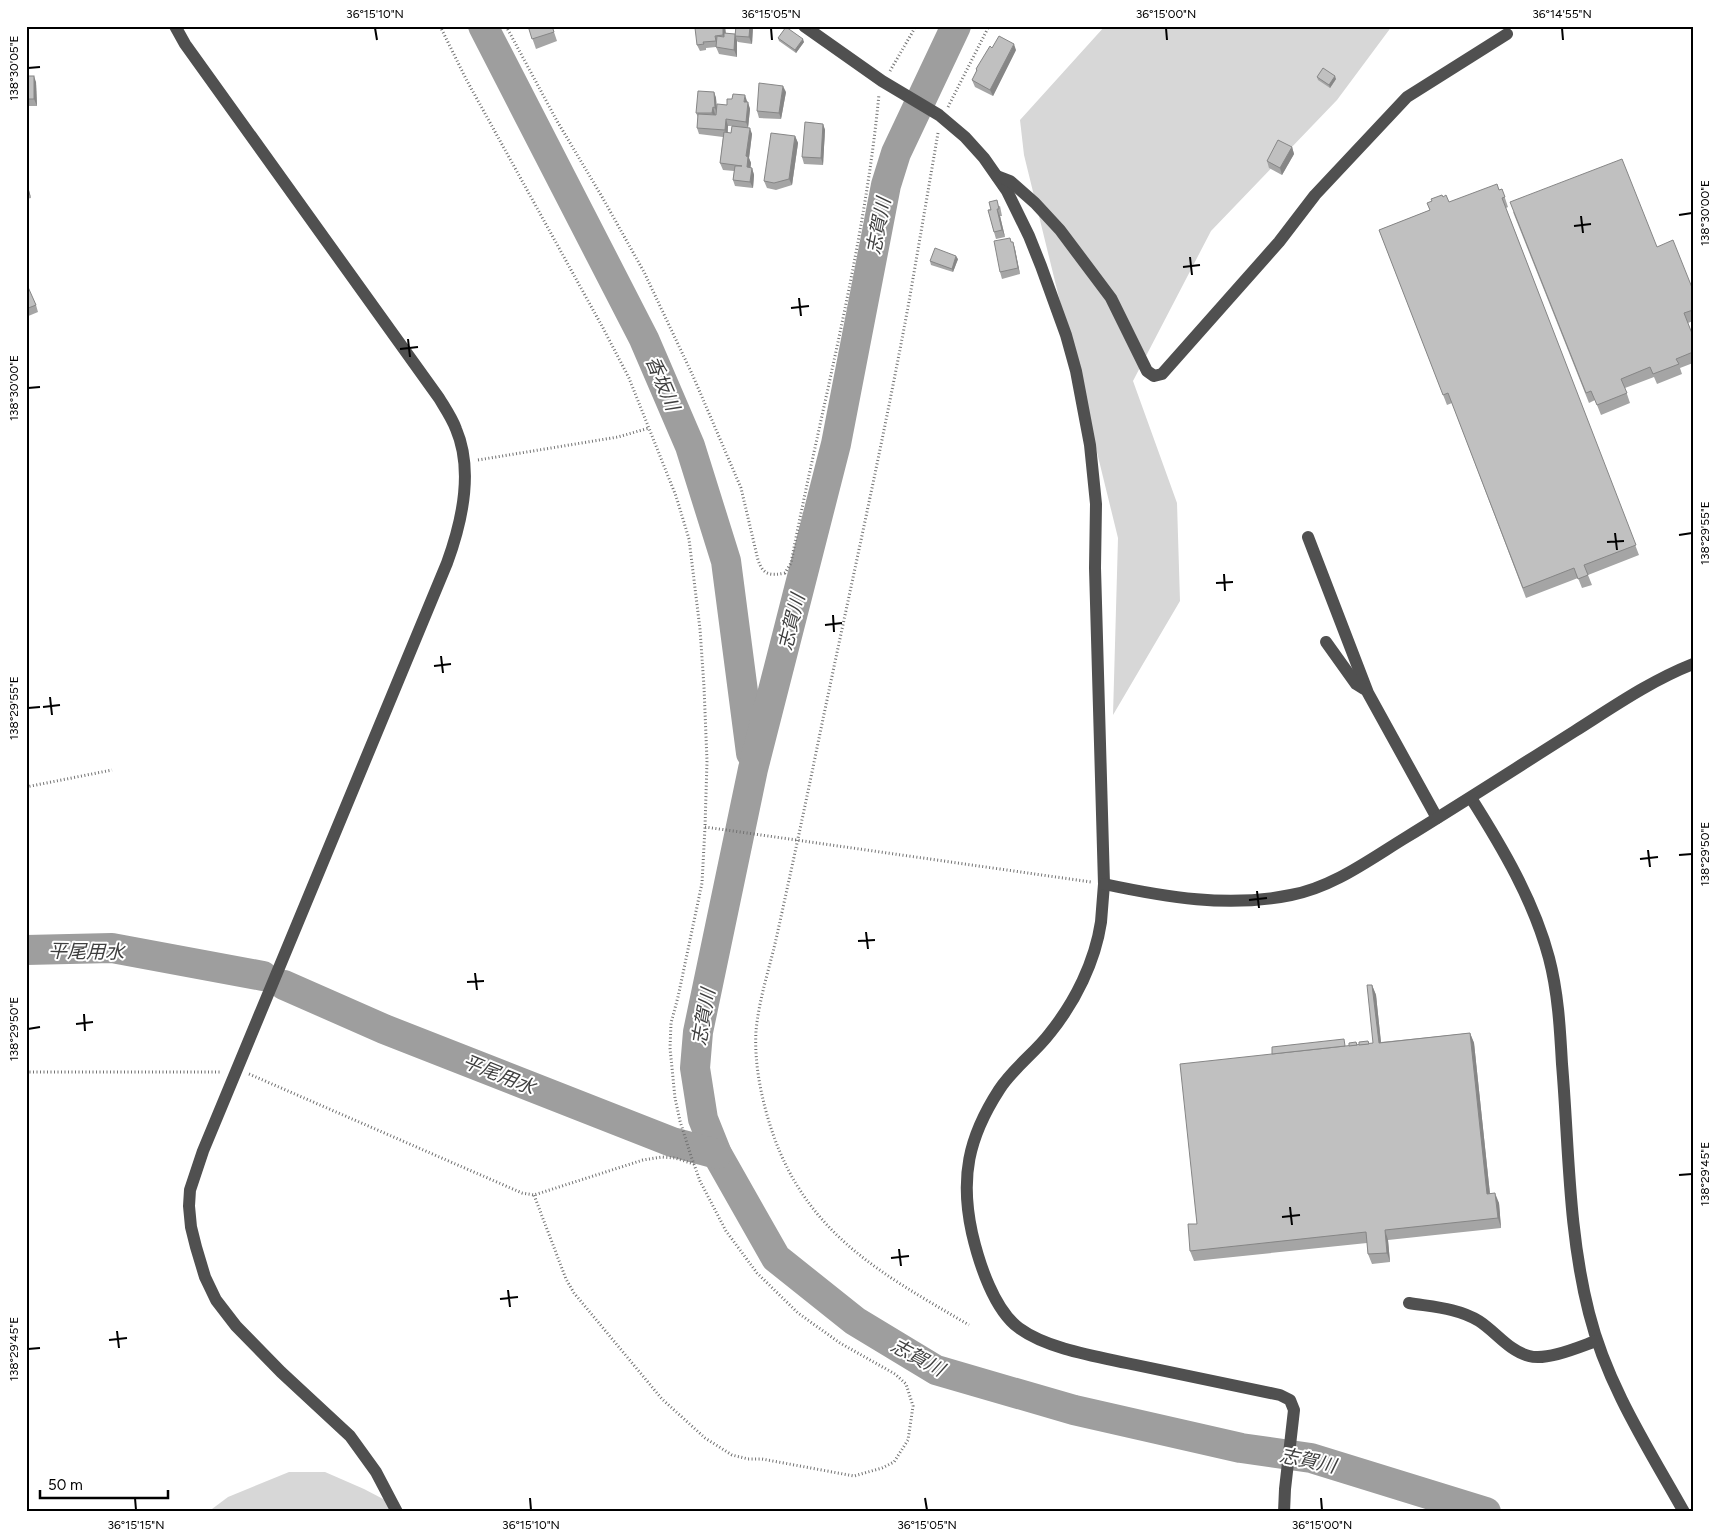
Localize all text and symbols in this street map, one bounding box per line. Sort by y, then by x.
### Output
text: 36°15'10"N [346,7,404,21]
text: 36°15'05"N [741,7,801,21]
text: 36°15'00"N [1136,7,1196,21]
text: 36°14'55"N [1532,7,1592,21]
text: 138°30'05"E [7,35,21,101]
text: 138°30'00"E [1698,180,1712,246]
water label: 志賀川 [862,194,896,256]
water label: 香坂川 [641,352,685,416]
text: 138°30'00"E [7,355,21,421]
text: 138°29'55"E [1698,501,1712,565]
water label: 志賀川 [773,590,810,653]
text: 138°29'55"E [7,676,21,740]
text: 138°29'50"E [1698,822,1712,886]
water label: 平尾用水 [48,939,126,964]
water label: 志賀川 [687,985,720,1047]
text: 138°29'50"E [7,997,21,1061]
water label: 平尾用水 [459,1050,540,1100]
text: 138°29'45"E [1698,1142,1712,1206]
text: 138°29'45"E [7,1317,21,1381]
water label: 志賀川 [887,1334,950,1382]
water label: 志賀川 [1278,1443,1340,1478]
scale bar [40,1468,168,1500]
text: 50 m [48,1476,83,1494]
text: 36°15'15"N [108,1518,165,1532]
text: 36°15'10"N [502,1518,560,1532]
text: 36°15'05"N [897,1518,957,1532]
text: 36°15'00"N [1292,1518,1352,1532]

